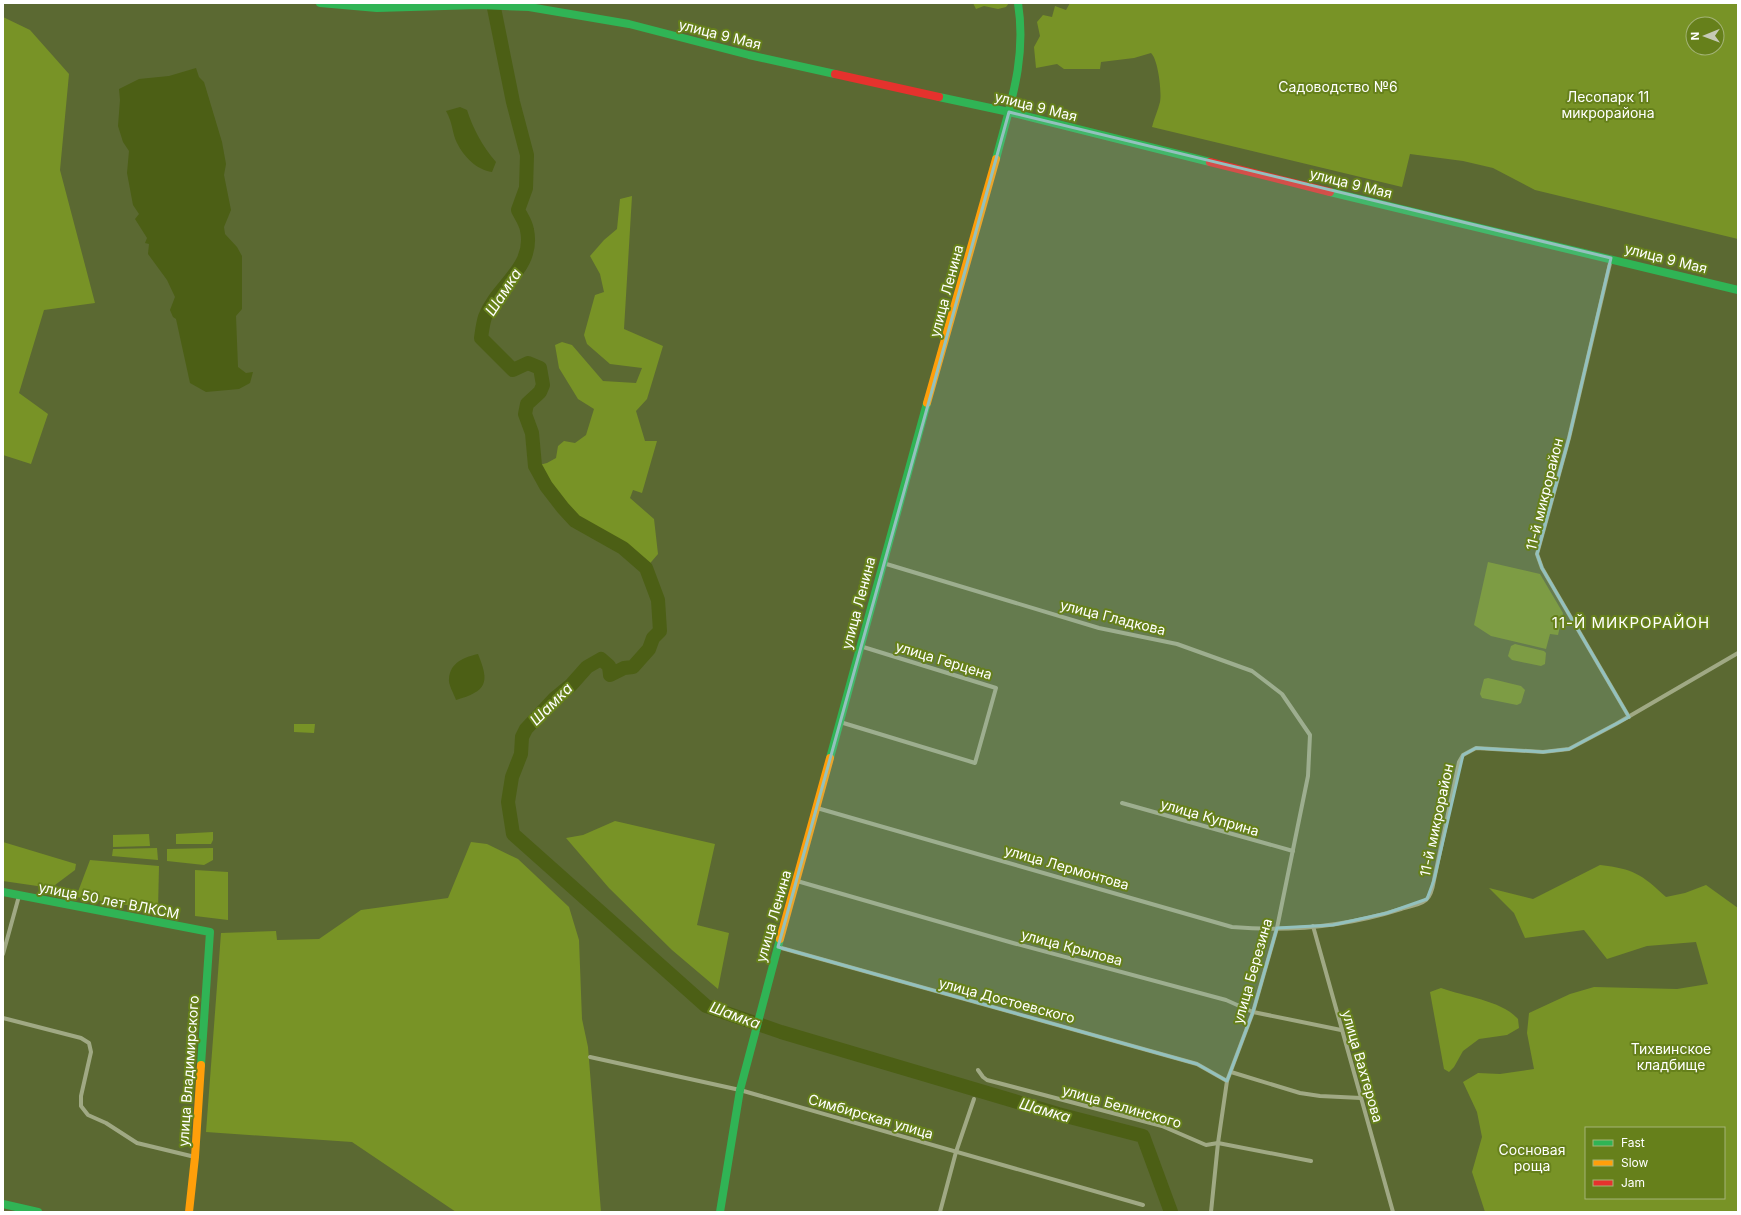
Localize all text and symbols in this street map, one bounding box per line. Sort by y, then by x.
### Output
street label: улица 9 Мая [677,16,763,52]
north arrow [1685,16,1725,56]
text: N [1688,32,1702,40]
park label: Садоводство №6 [1278,78,1398,95]
street label: улица 9 Мая [993,88,1079,124]
park label: Лесопарк 11 микрорайона [1562,88,1655,121]
street label: улица 9 Мая [1308,165,1394,201]
street label: улица 9 Мая [1623,240,1709,276]
street label: улица Ленина [925,243,967,339]
water label: Шамка [481,265,525,319]
street label: 11-й микрорайон [1522,436,1566,552]
street label: улица Ленина [837,555,879,651]
street label: улица Гладкова [1059,596,1167,638]
district label: 11-Й МИКРОРАЙОН [1552,613,1710,632]
street label: улица Герцена [894,637,994,683]
water label: Шамка [526,679,576,729]
street label: 11-й микрорайон [1416,762,1456,878]
street label: улица Куприна [1159,795,1261,839]
street label: улица Лермонтова [1003,841,1131,893]
street label: улица Ленина [752,868,794,964]
street label: улица 50 лет ВЛКСМ [37,878,181,922]
street label: улица Березина [1229,916,1275,1026]
street label: улица Крылова [1019,925,1125,969]
street label: улица Достоевского [937,974,1077,1026]
street label: улица Владимирского [174,995,202,1147]
water label: Шамка [707,997,763,1033]
street label: улица Вахтерова [1339,1008,1387,1124]
park label: Тихвинское кладбище [1631,1040,1711,1073]
street label: улица Белинского [1060,1081,1184,1131]
street label: Симбирская улица [806,1090,936,1142]
water label: Шамка [1017,1094,1073,1126]
legend [1585,1127,1725,1199]
text: Fast [1621,1135,1645,1150]
park label: Сосновая роща [1499,1141,1565,1174]
text: Slow [1621,1155,1649,1170]
text: Jam [1621,1175,1645,1190]

